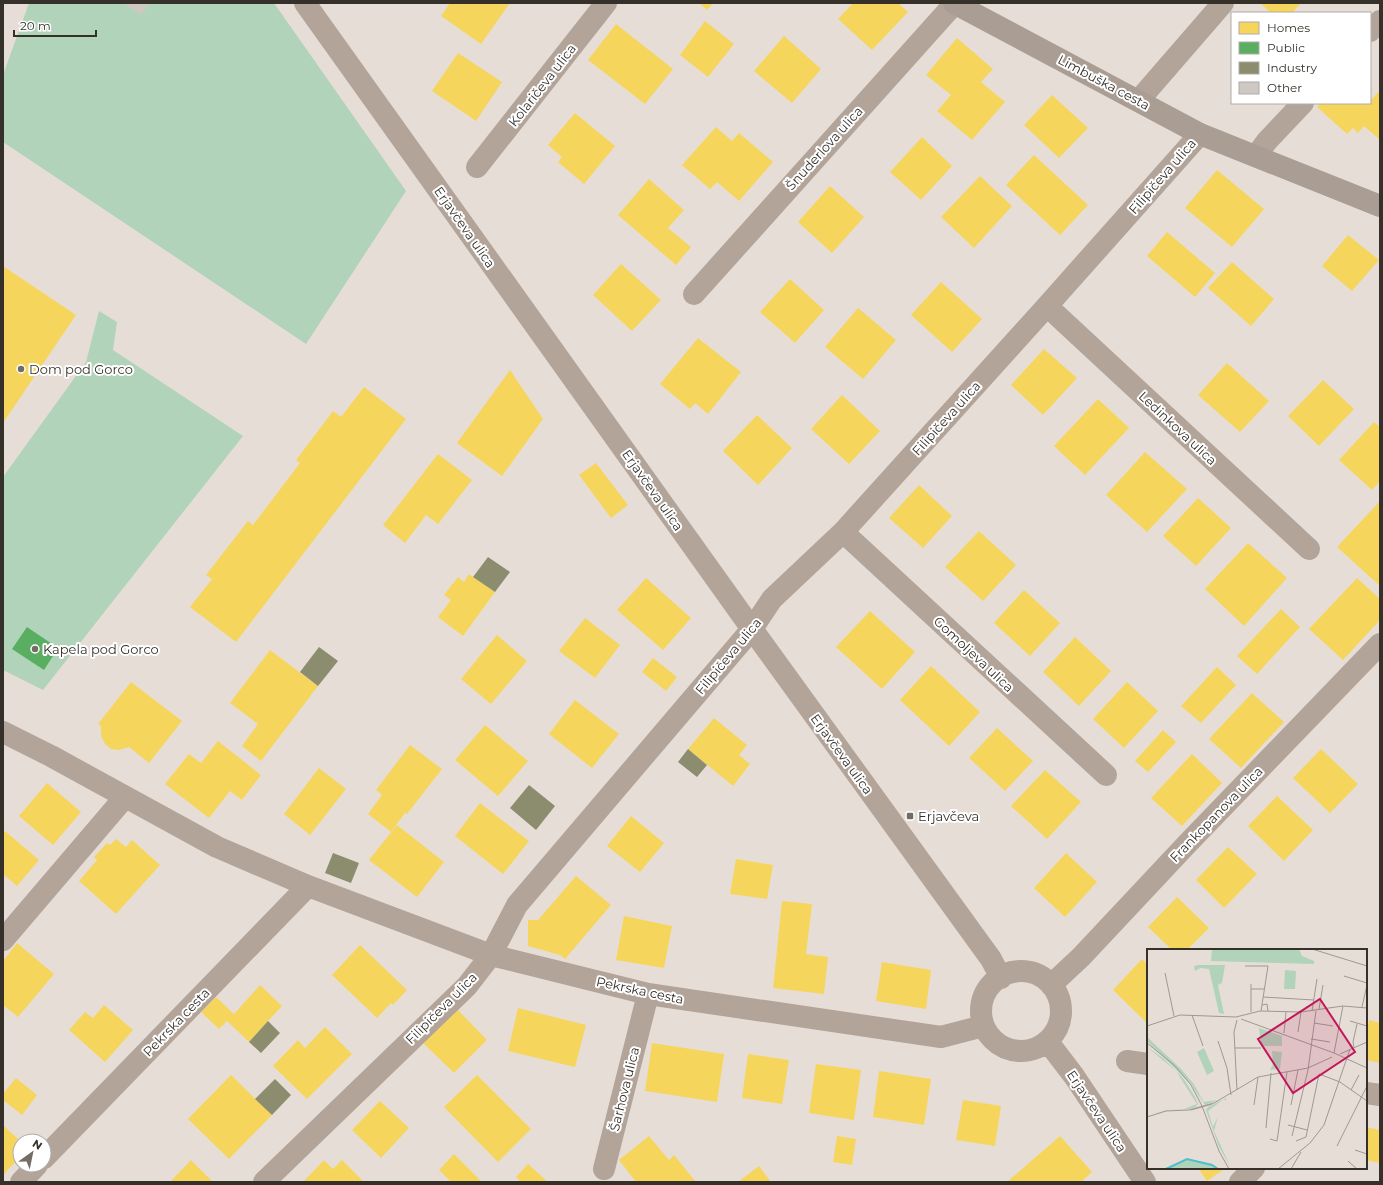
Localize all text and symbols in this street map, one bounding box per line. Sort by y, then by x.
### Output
scale bar [14,12,96,38]
legend [1231,12,1371,104]
text: 20 m [20,18,51,33]
text: Homes [1267,20,1310,35]
text: Public [1267,40,1305,55]
street label: Kolaričeva ulica [505,41,579,129]
street label: Limbuška cesta [1055,51,1153,113]
text: Industry [1267,60,1317,75]
text: Other [1267,80,1302,95]
street label: Šnuderlova ulica [782,103,866,193]
street label: Filipičeva ulica [1125,135,1199,217]
street label: Erjavčeva ulica [431,183,499,271]
place label: Dom pod Gorco [29,361,133,377]
marker: Dom pod Gorco [16,364,26,374]
street label: Filipičeva ulica [908,378,984,458]
street label: Ledinkova ulica [1136,388,1220,468]
street label: Erjavčeva ulica [619,446,687,534]
street label: Gomoljeva ulica [931,613,1017,695]
street label: Filipičeva ulica [691,615,765,697]
place label: Kapela pod Gorco [43,641,159,657]
marker: Kapela pod Gorco [30,644,40,654]
street label: Erjavčeva ulica [807,711,877,797]
street label: Frankopanova ulica [1166,763,1266,865]
place label: Erjavčeva [918,808,979,824]
marker: Erjavčeva [905,811,915,821]
inset map [1147,949,1367,1169]
street label: Filipičeva ulica [402,969,480,1047]
street label: Pekrska cesta [595,973,685,1007]
street label: Pekrska cesta [139,984,213,1060]
street label: Šarhova ulica [606,1045,642,1133]
street label: Erjavčeva ulica [1064,1067,1130,1155]
north arrow [12,1133,52,1173]
text: N [30,1136,45,1153]

